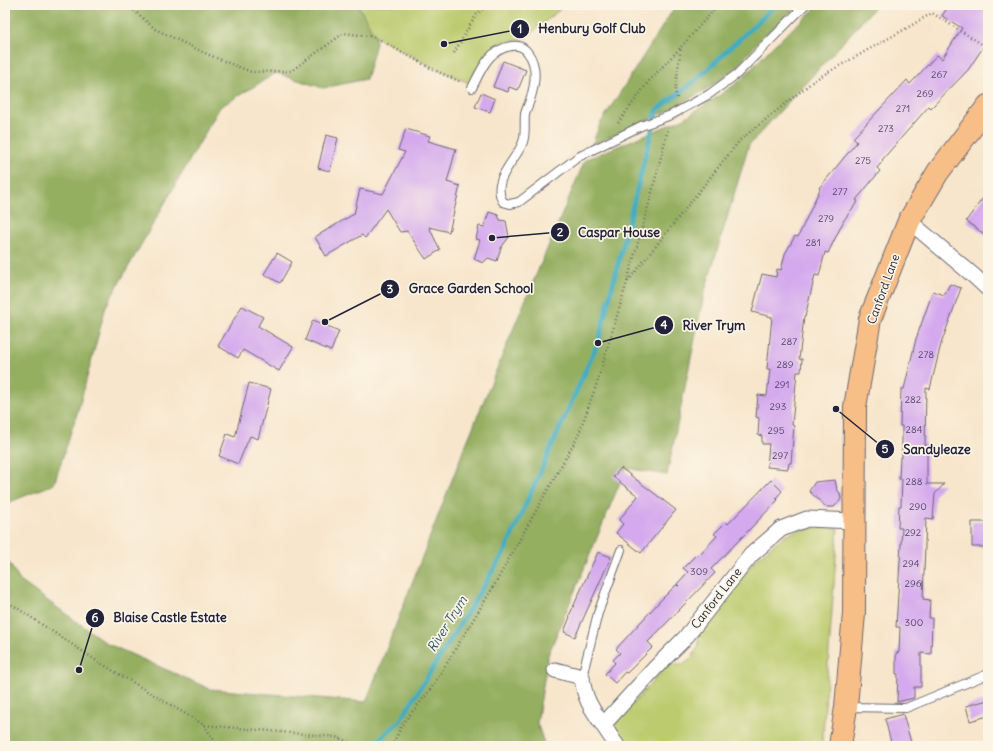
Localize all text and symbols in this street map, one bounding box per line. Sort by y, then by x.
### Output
callout: Henbury Golf Club [510,16,654,41]
text: Henbury Golf Club [538,20,646,37]
text: 1 [518,21,522,36]
house number: 267 [931,68,947,81]
house number: 269 [917,87,934,100]
house number: 271 [896,102,910,115]
house number: 273 [878,122,894,135]
house number: 275 [855,154,871,167]
house number: 277 [832,185,848,198]
house number: 279 [818,212,834,225]
callout: Caspar House [550,220,668,245]
text: 2 [557,224,564,239]
text: Caspar House [578,224,660,241]
house number: 281 [805,236,821,249]
street label: Canford Lane [863,252,903,326]
callout: Grace Garden School [380,276,541,301]
text: Grace Garden School [409,280,533,297]
text: 3 [387,281,394,296]
callout: River Trym [654,312,753,337]
text: 4 [661,317,668,332]
text: River Trym [683,317,746,334]
house number: 287 [781,335,797,348]
house number: 278 [918,348,934,361]
house number: 289 [777,358,794,371]
house number: 291 [774,378,790,391]
house number: 282 [905,393,922,406]
house number: 293 [770,400,787,413]
house number: 284 [905,423,923,436]
house number: 295 [768,424,785,437]
callout: Sandyleaze [875,436,978,461]
text: 5 [882,441,889,456]
text: Sandyleaze [903,441,971,458]
house number: 297 [772,449,788,462]
house number: 288 [906,475,923,488]
house number: 290 [909,500,927,513]
house number: 292 [905,526,922,539]
house number: 294 [902,557,920,570]
street label: Canford Lane [687,564,745,632]
house number: 309 [690,565,708,578]
house number: 296 [905,577,922,590]
water label: River Trym [423,592,471,655]
callout: Blaise Castle Estate [85,605,235,630]
text: Blaise Castle Estate [113,609,227,626]
text: 6 [92,610,99,625]
house number: 300 [905,616,923,629]

